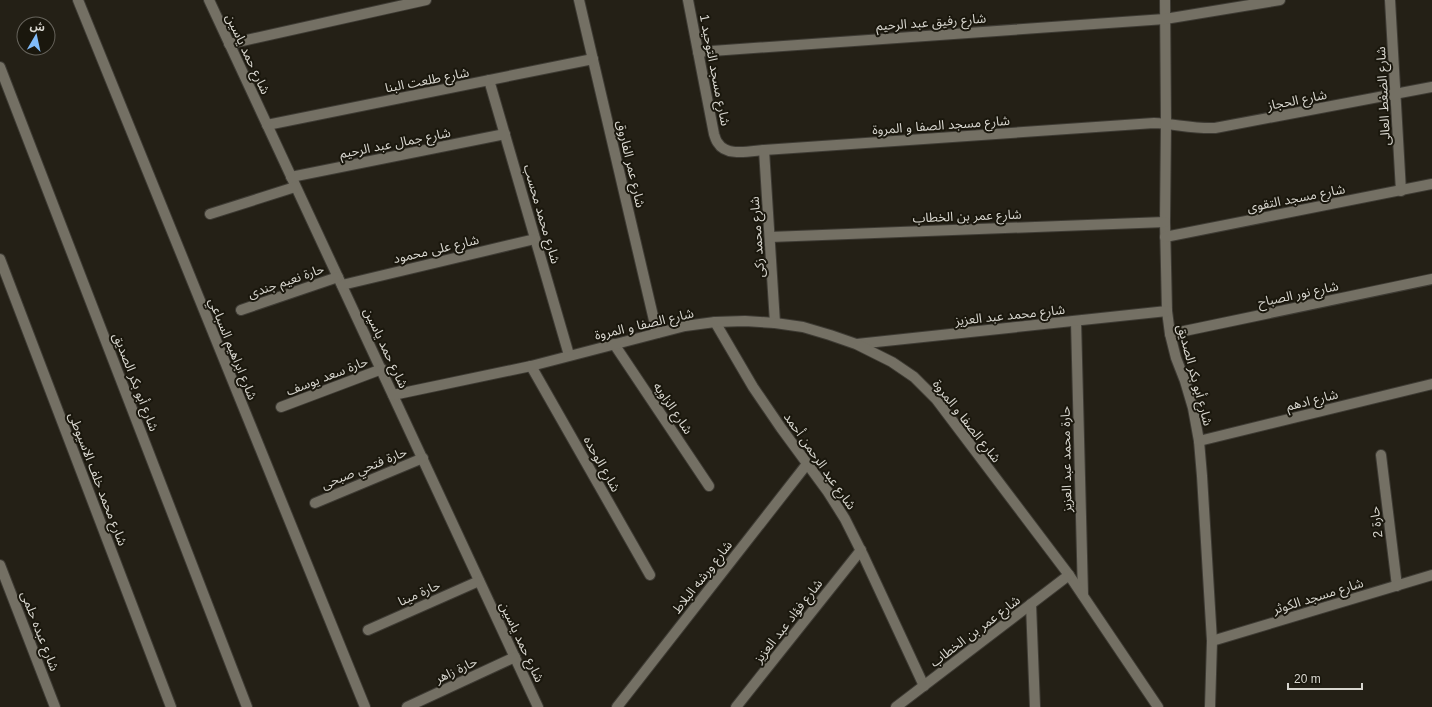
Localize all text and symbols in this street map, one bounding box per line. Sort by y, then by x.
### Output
street label: شارع حمد ياسين [220,11,273,98]
street label: شارع رفيق عبد الرحيم [875,11,987,36]
street label: شارع مسجد التوحيد 1 [694,13,733,128]
north arrow [16,16,56,56]
text: ش [29,19,46,34]
street label: شارع الضغط العالى [1373,46,1396,146]
street label: شارع طلعت البنا [384,64,471,98]
street label: شارع الحجاز [1265,87,1329,116]
street label: شارع مسجد الصفا و المروة [872,113,1011,140]
street label: شارع عمر الفاروق [611,119,648,210]
street label: شارع جمال عبد الرحيم [338,125,452,164]
street label: شارع محمد محسب [518,163,563,266]
street label: شارع مسجد التقوى [1246,181,1347,218]
street label: شارع محمد زكى [747,196,770,278]
street label: شارع عمر بن الخطاب [912,207,1022,228]
street label: شارع على محمود [392,232,481,269]
street label: حارة نعيم جندى [246,261,327,304]
street label: شارع نور الصباح [1256,278,1340,313]
street label: شارع ابراهيم السباعي [203,296,260,403]
street label: شارع محمد عبد العزيز [953,302,1066,331]
street label: شارع حمد ياسين [358,305,411,392]
street label: شارع الصفا و المروة [593,305,696,346]
street label: شارع أبو بكر الصديق [1171,323,1216,428]
street label: شارع أبو بكر الصديق [108,330,162,434]
street label: حارة سعد يوسف [284,353,370,399]
street label: شارع الصفا و المروة [928,376,1004,467]
street label: شارع الزاويه [648,379,696,438]
street label: شارع ادهم [1284,386,1340,417]
street label: حارة محمد عبد العزيز [1058,405,1075,513]
street label: شارع عبد الرحمن أحمد [778,409,860,514]
street label: شارع محمد خلف الاسيوطى [63,410,130,549]
street label: شارع الوحده [578,434,623,496]
street label: حارة فتحي صبحى [319,444,410,495]
street label: حارة 2 [1367,505,1385,539]
street label: شارع ورشه البلاط [669,538,737,618]
street label: شارع مسجد الكوثر [1270,575,1366,620]
street label: شارع فؤاد عبد العزيز [750,576,828,669]
street label: حارة مينا [396,577,443,609]
street label: شارع عبده حلمى [15,589,62,674]
street label: شارع عمر بن الخطاب [927,592,1025,672]
street label: شارع حمد ياسين [494,599,547,686]
street label: حارة زاهر [432,654,480,687]
scale bar [1288,665,1362,691]
text: 20 m [1294,672,1321,686]

